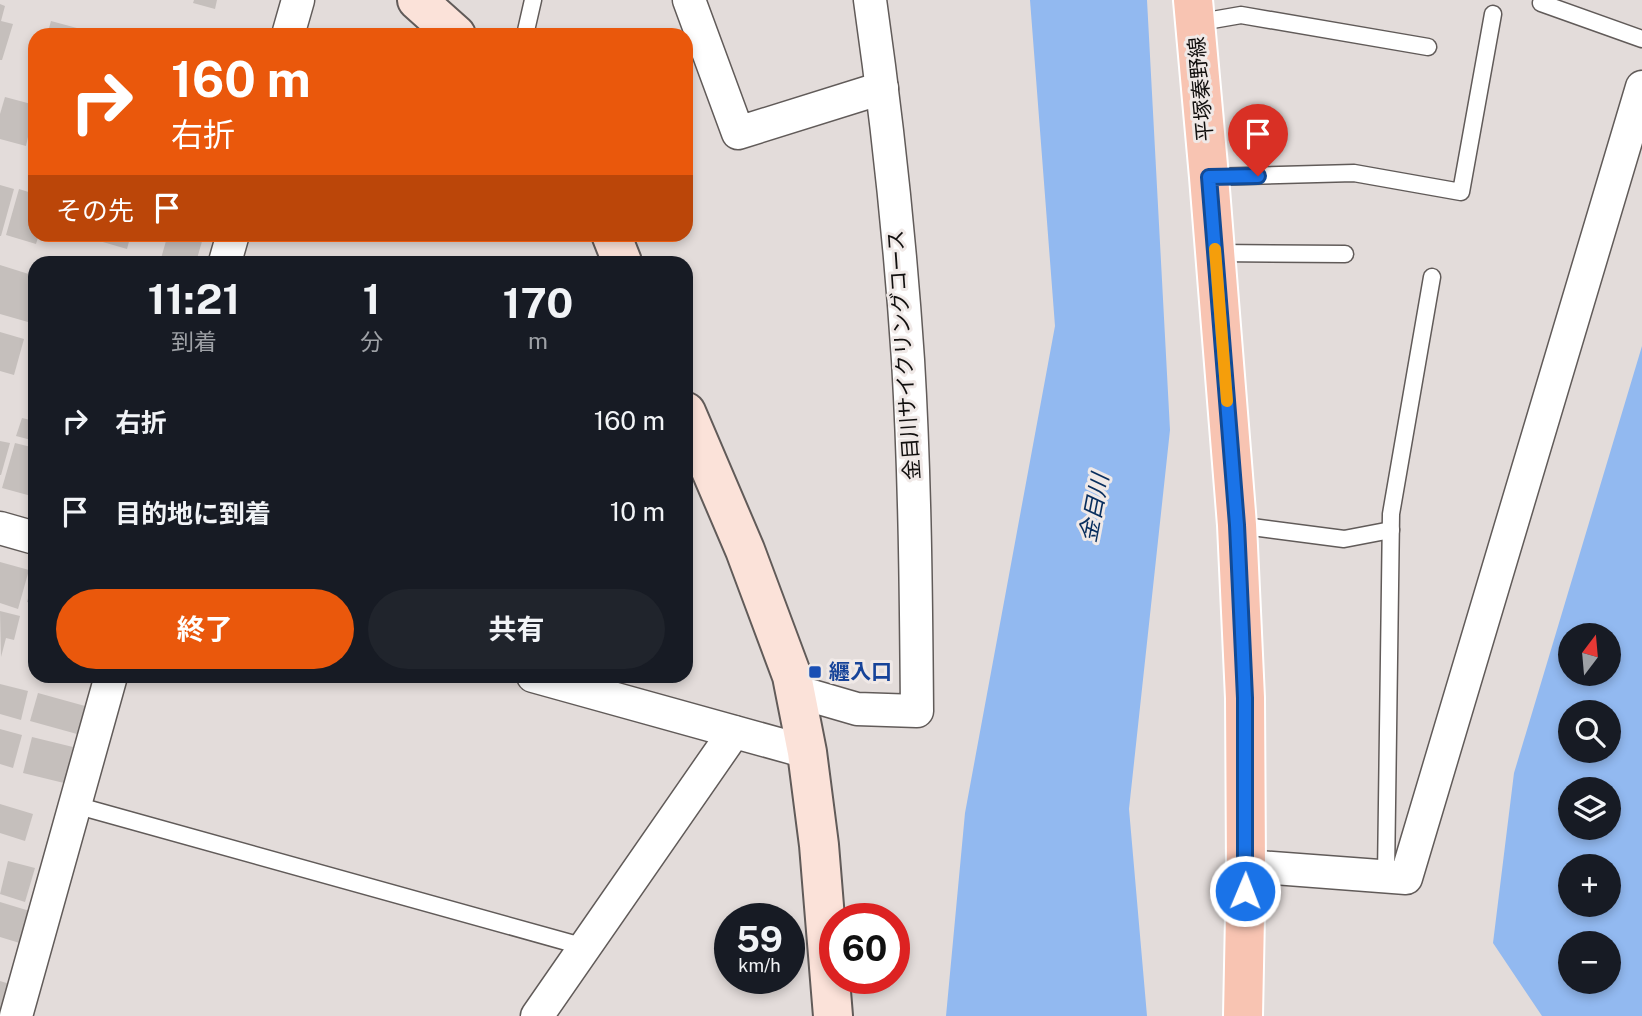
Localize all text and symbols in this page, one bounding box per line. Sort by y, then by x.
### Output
street label: 平塚秦野線 [1183,36,1218,142]
text: 160 m [171,50,311,108]
icon: right [56,56,147,147]
pin [1228,104,1288,176]
icon: arrive [1239,115,1277,153]
text: 右折 [171,116,235,153]
icon: arrive [148,189,186,227]
text: その先 [56,195,134,226]
street label: 金目川サイクリングコース [882,229,925,481]
text: 11:21 [148,274,240,323]
text: 1 [362,274,380,323]
text: 170 [502,278,573,327]
text: m [528,327,548,354]
text: 到着 [171,328,217,355]
text: 分 [360,328,383,355]
icon: right [56,402,94,440]
text: 160 m [594,405,665,436]
text: 右折 [115,407,167,438]
water label: 金目川 [1074,469,1114,544]
icon: arrive [56,493,94,531]
text: 10 m [610,496,665,527]
text: 目的地に到着 [115,498,271,529]
button: 終了 [56,589,354,669]
button: 共有 [368,589,665,669]
north arrow [1558,623,1620,686]
map controls [1558,623,1621,994]
place label: 纒入口 [829,659,892,684]
marker: 纒入口 [807,664,823,680]
button: search [1558,700,1621,763]
button: layers [1558,777,1621,840]
position arrow [1208,854,1282,928]
button: + [1558,854,1621,917]
speed limit sign: 60 [819,903,910,994]
text: 59 [736,919,783,960]
button: − [1558,931,1621,994]
text: km/h [738,955,781,976]

